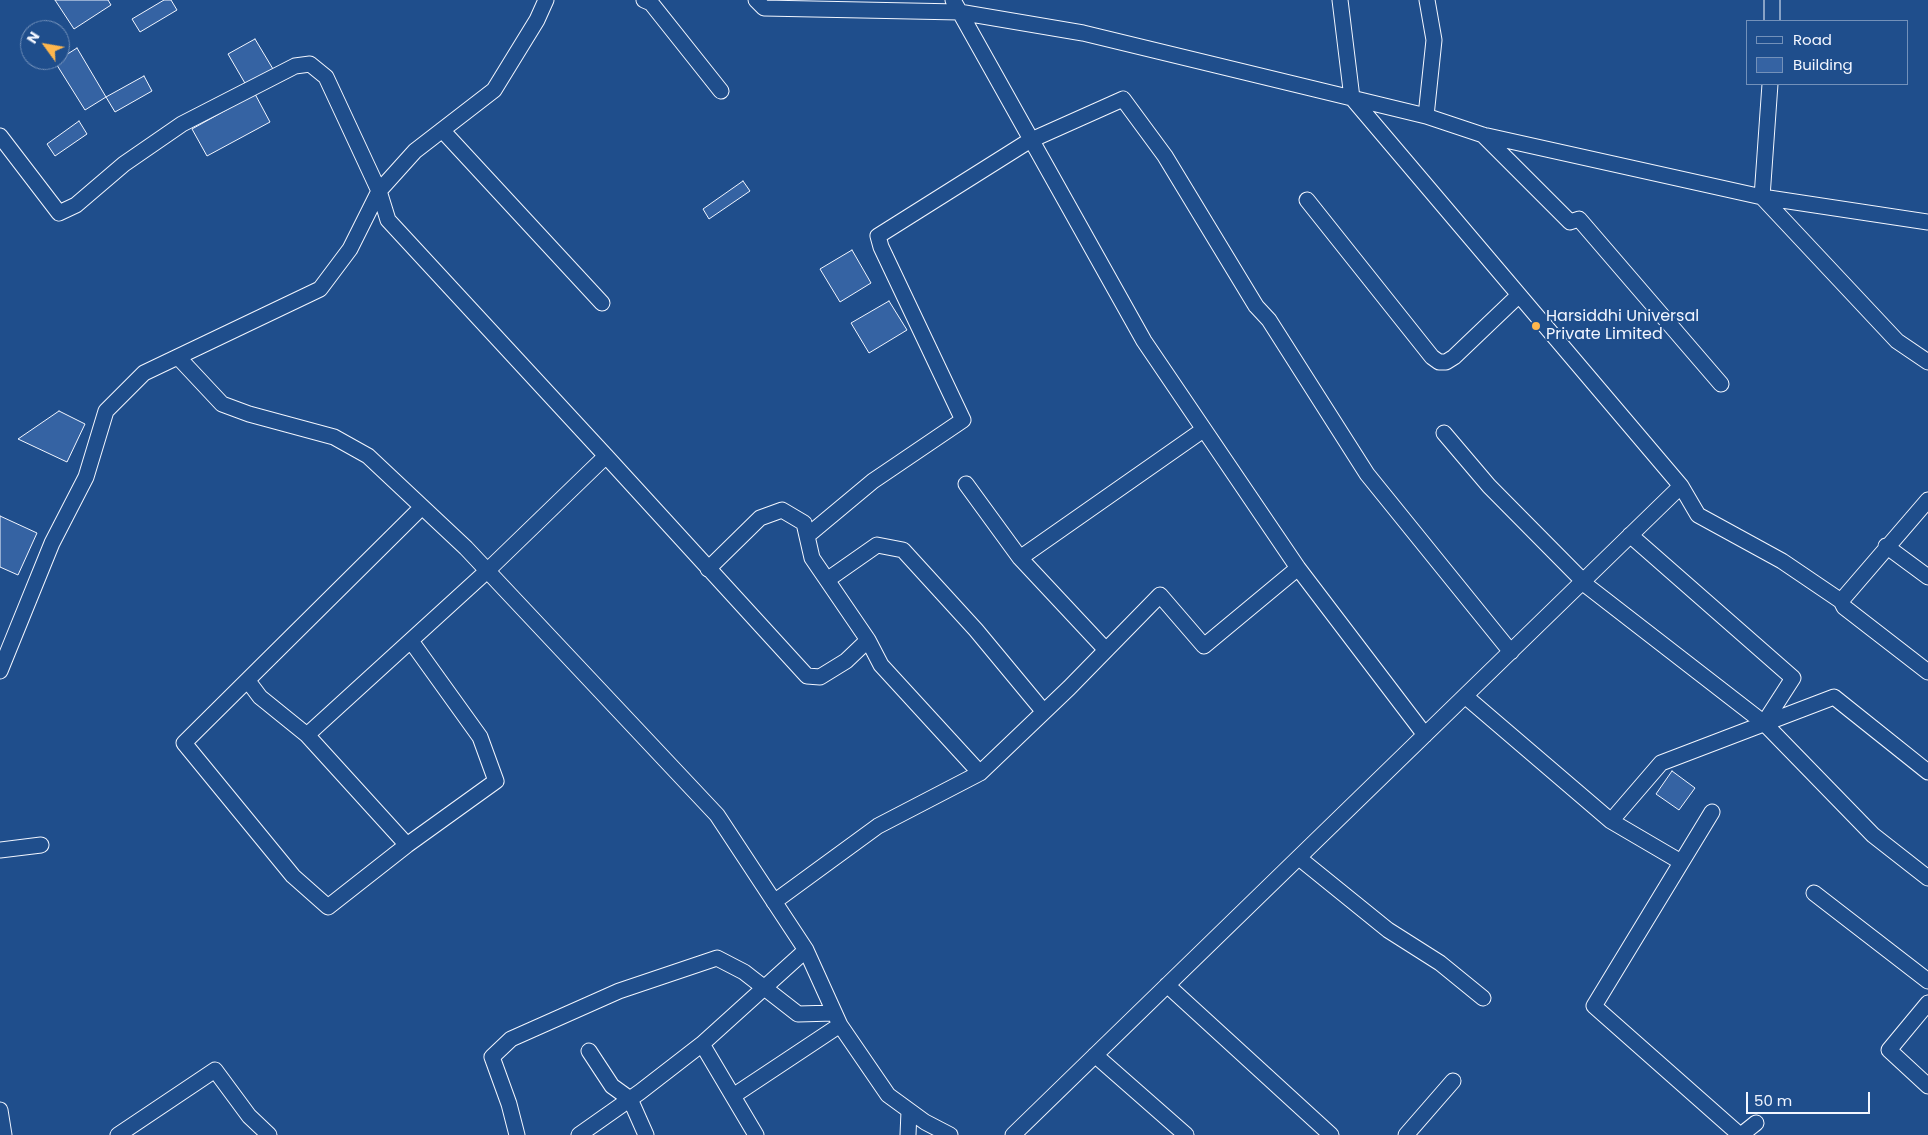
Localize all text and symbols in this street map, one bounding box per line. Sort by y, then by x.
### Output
north arrow [20,20,70,70]
legend [1746,20,1908,85]
text: N [22,28,44,47]
text: Road [1793,29,1832,50]
text: Building [1793,54,1853,75]
place label: Harsiddhi Universal Private Limited [1546,307,1699,345]
marker: Harsiddhi Universal Private Limited [1530,320,1542,332]
scale bar [1748,1082,1872,1114]
text: 50 m [1754,1090,1792,1111]

